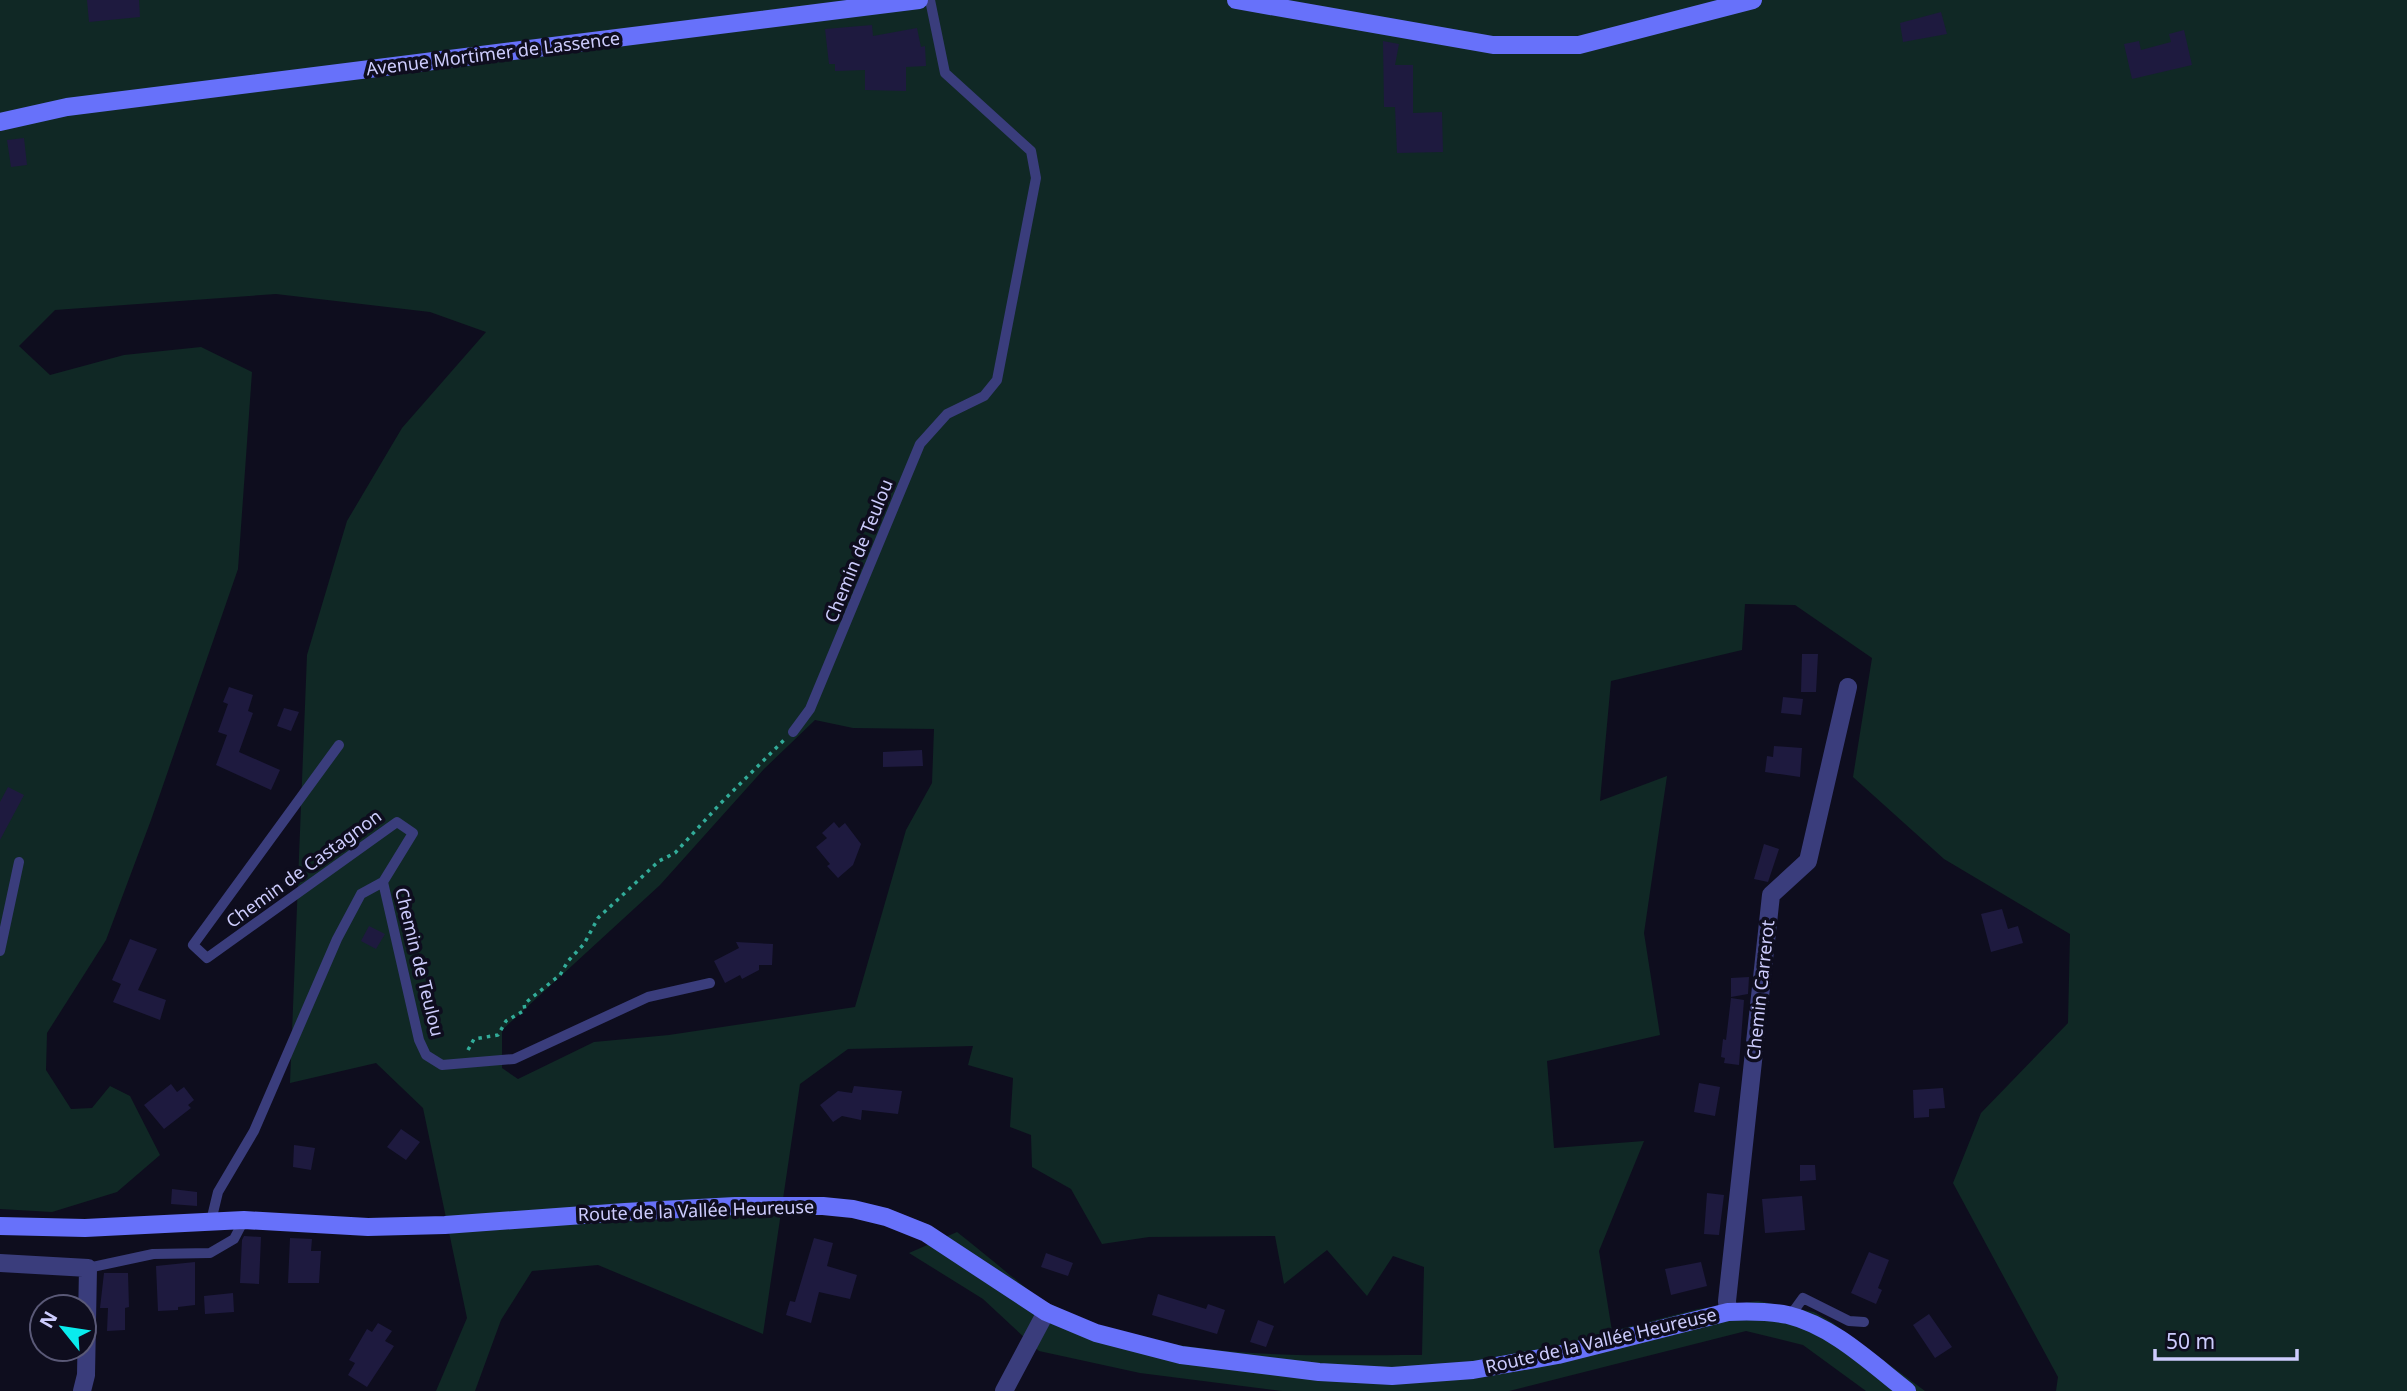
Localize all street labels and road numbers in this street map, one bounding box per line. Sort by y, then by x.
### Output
street label: Avenue Mortimer de Lassence [365,26,621,80]
street label: Chemin de Teulou [818,475,898,626]
street label: Chemin de Castagnon [221,804,386,933]
street label: Chemin de Teulou [390,885,450,1039]
street label: Chemin Carrerot [1741,918,1779,1061]
street label: Route de la Vallée Heureuse [577,1194,815,1226]
street label: Route de la Vallée Heureuse [1483,1302,1719,1378]

